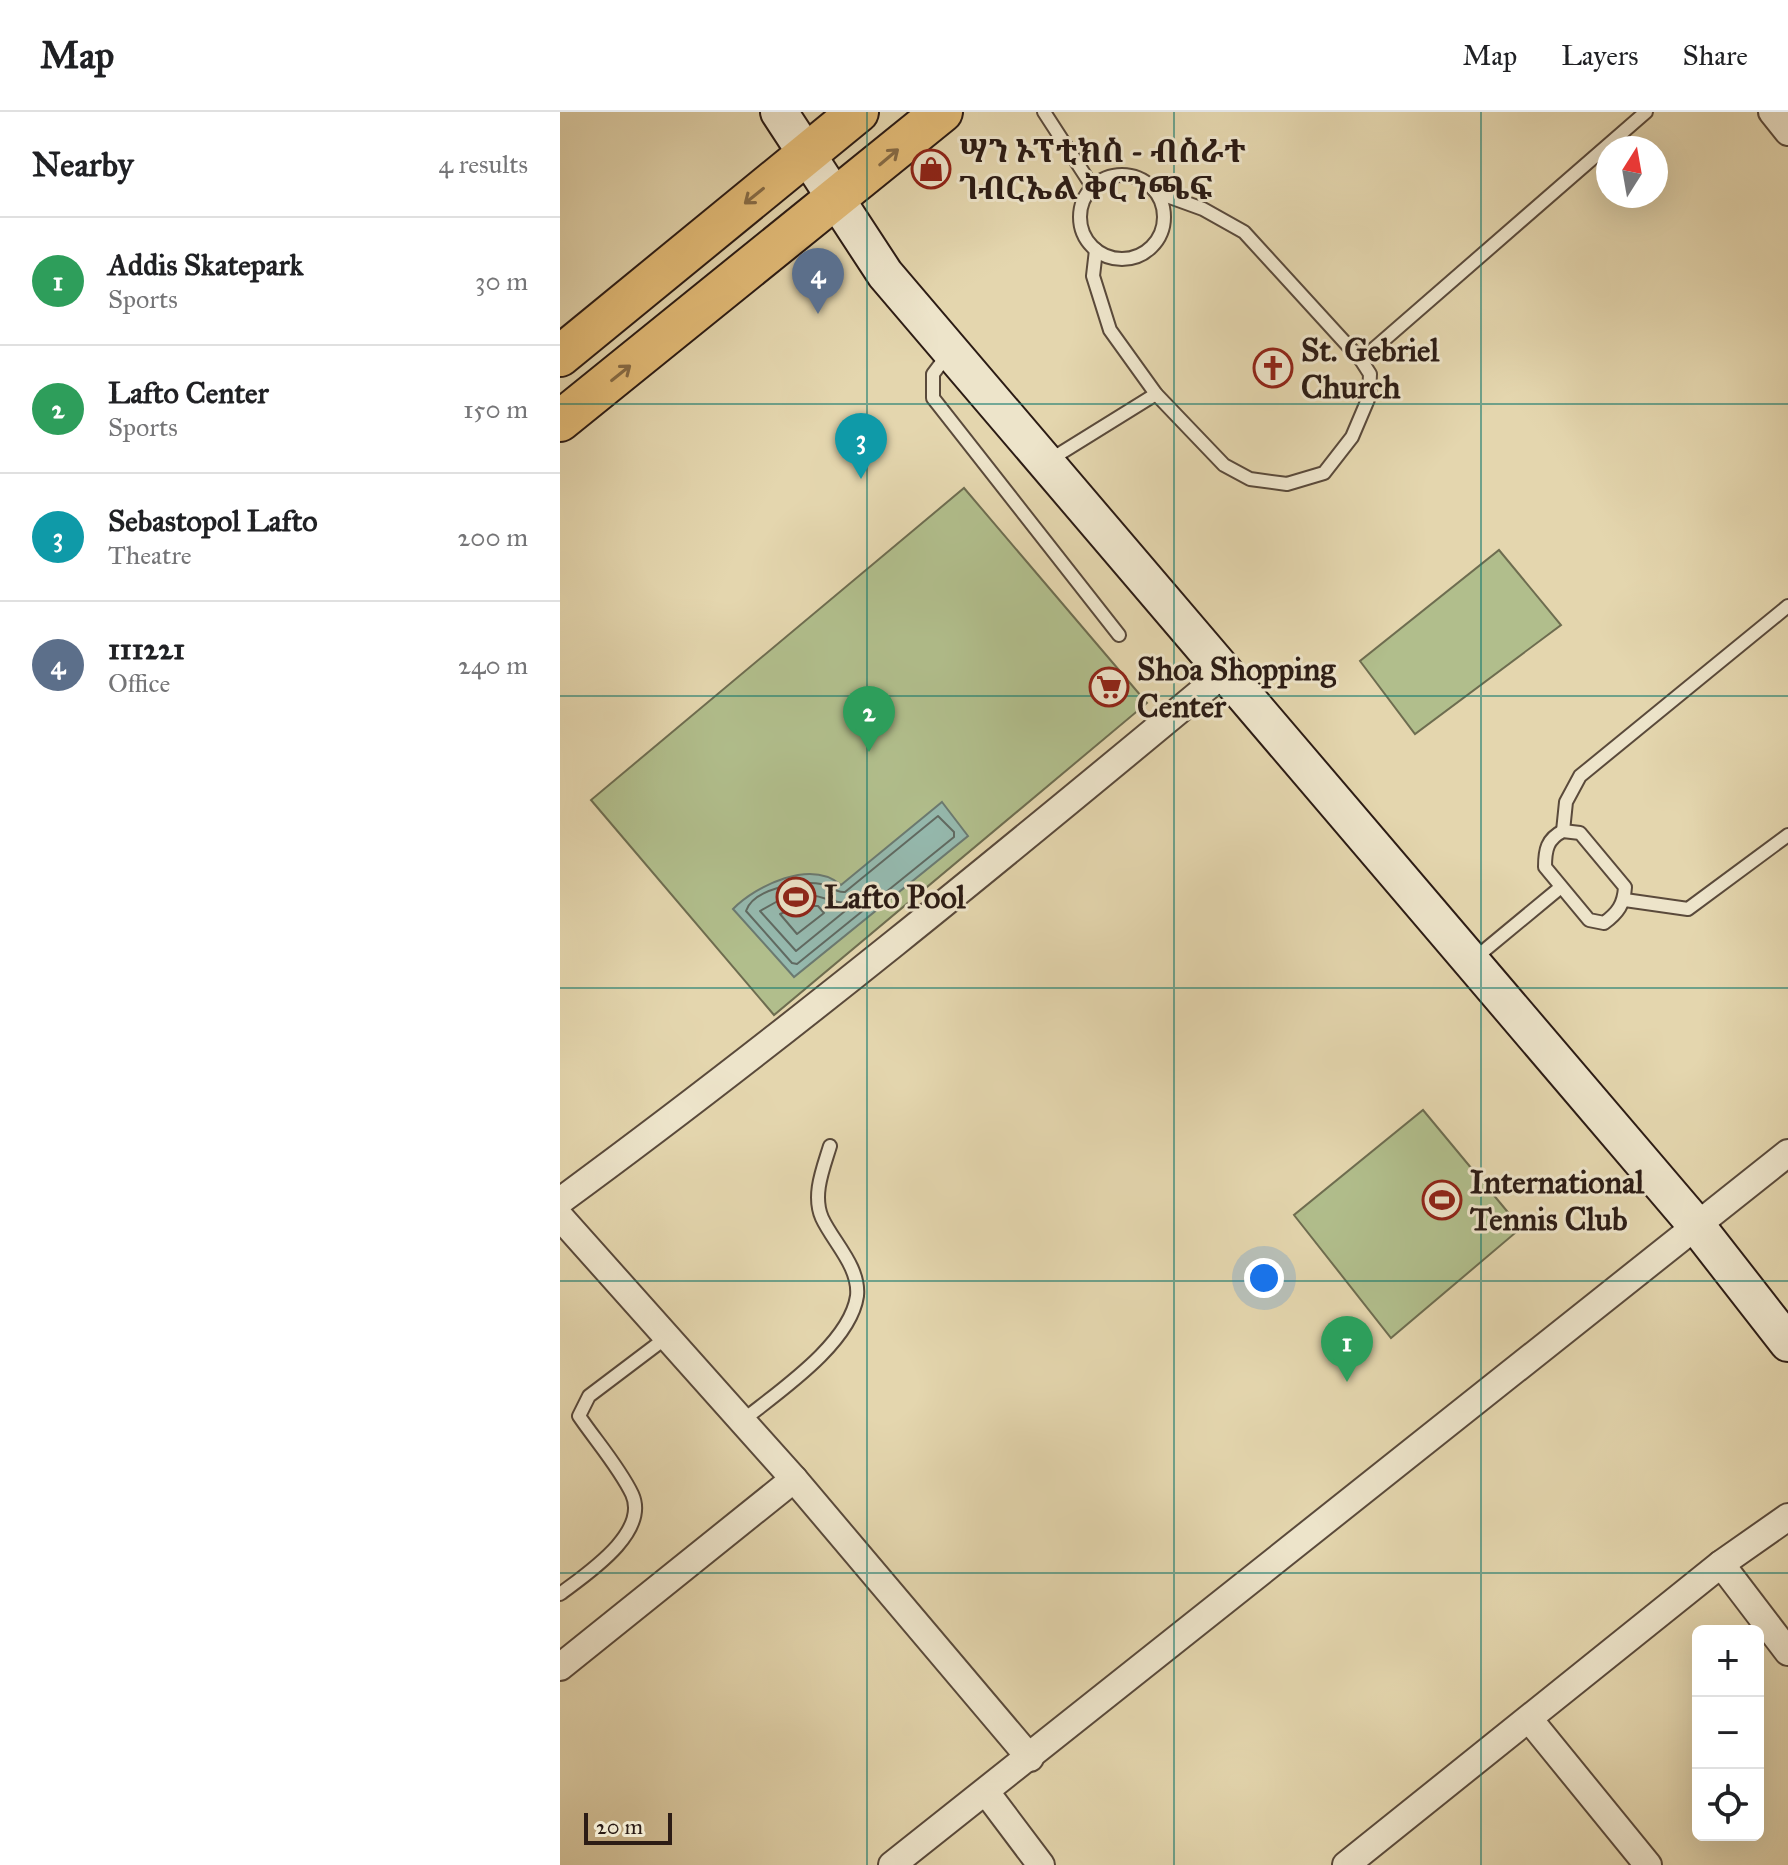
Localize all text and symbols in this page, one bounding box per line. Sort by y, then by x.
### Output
text: Map [40,32,114,78]
text: Map [1462,38,1517,73]
text: Layers [1561,38,1639,73]
text: Share [1683,38,1748,73]
place label: ሣን ኦፕቲክስ - ብስራተ ገብርኤል ቅርንጫፍ [959,132,1246,208]
north arrow [1596,136,1668,208]
text: Nearby [32,144,134,185]
text: 4 results [439,148,528,180]
one-way arrow [878,148,898,166]
shop icon: ሣን ኦፕቲክስ - ብስራተ ገብርኤል ቅርንጫፍ [910,148,952,190]
one-way arrow [744,188,765,205]
text: Addis Skatepark [108,247,303,283]
pin: 4 [792,248,844,314]
text: 1 [53,265,63,297]
text: 30 m [475,265,528,297]
text: Sports [108,283,178,315]
place label: St. Gebriel Church [1301,331,1440,407]
church icon: St. Gebriel Church [1252,347,1294,389]
one-way arrow [610,364,631,381]
text: Lafto Center [108,375,269,411]
text: 2 [52,393,64,425]
text: 150 m [463,393,528,425]
text: Sports [108,411,178,443]
pin: 3 [835,413,887,479]
text: Sebastopol Lafto [108,503,318,539]
text: 3 [53,521,63,553]
text: 200 m [457,521,528,553]
text: Theatre [108,539,192,571]
text: 111221 [108,631,185,667]
text: 4 [51,649,65,681]
text: 240 m [458,649,528,681]
place label: Shoa Shopping Center [1137,650,1336,726]
supermarket icon: Shoa Shopping Center [1088,666,1130,708]
text: Office [108,667,170,699]
pin: 2 [843,686,895,752]
sports icon: Lafto Pool [775,876,817,918]
place label: Lafto Pool [824,878,967,917]
place label: International Tennis Club [1470,1163,1646,1239]
sports icon: International Tennis Club [1421,1179,1463,1221]
your location [1244,1258,1284,1298]
pin: 1 [1321,1316,1373,1382]
map controls [1692,1625,1764,1841]
button: + [1692,1625,1764,1697]
button: − [1692,1697,1764,1769]
button: locate [1692,1769,1764,1841]
scale bar [584,1809,672,1845]
text: 20 m [596,1813,643,1840]

